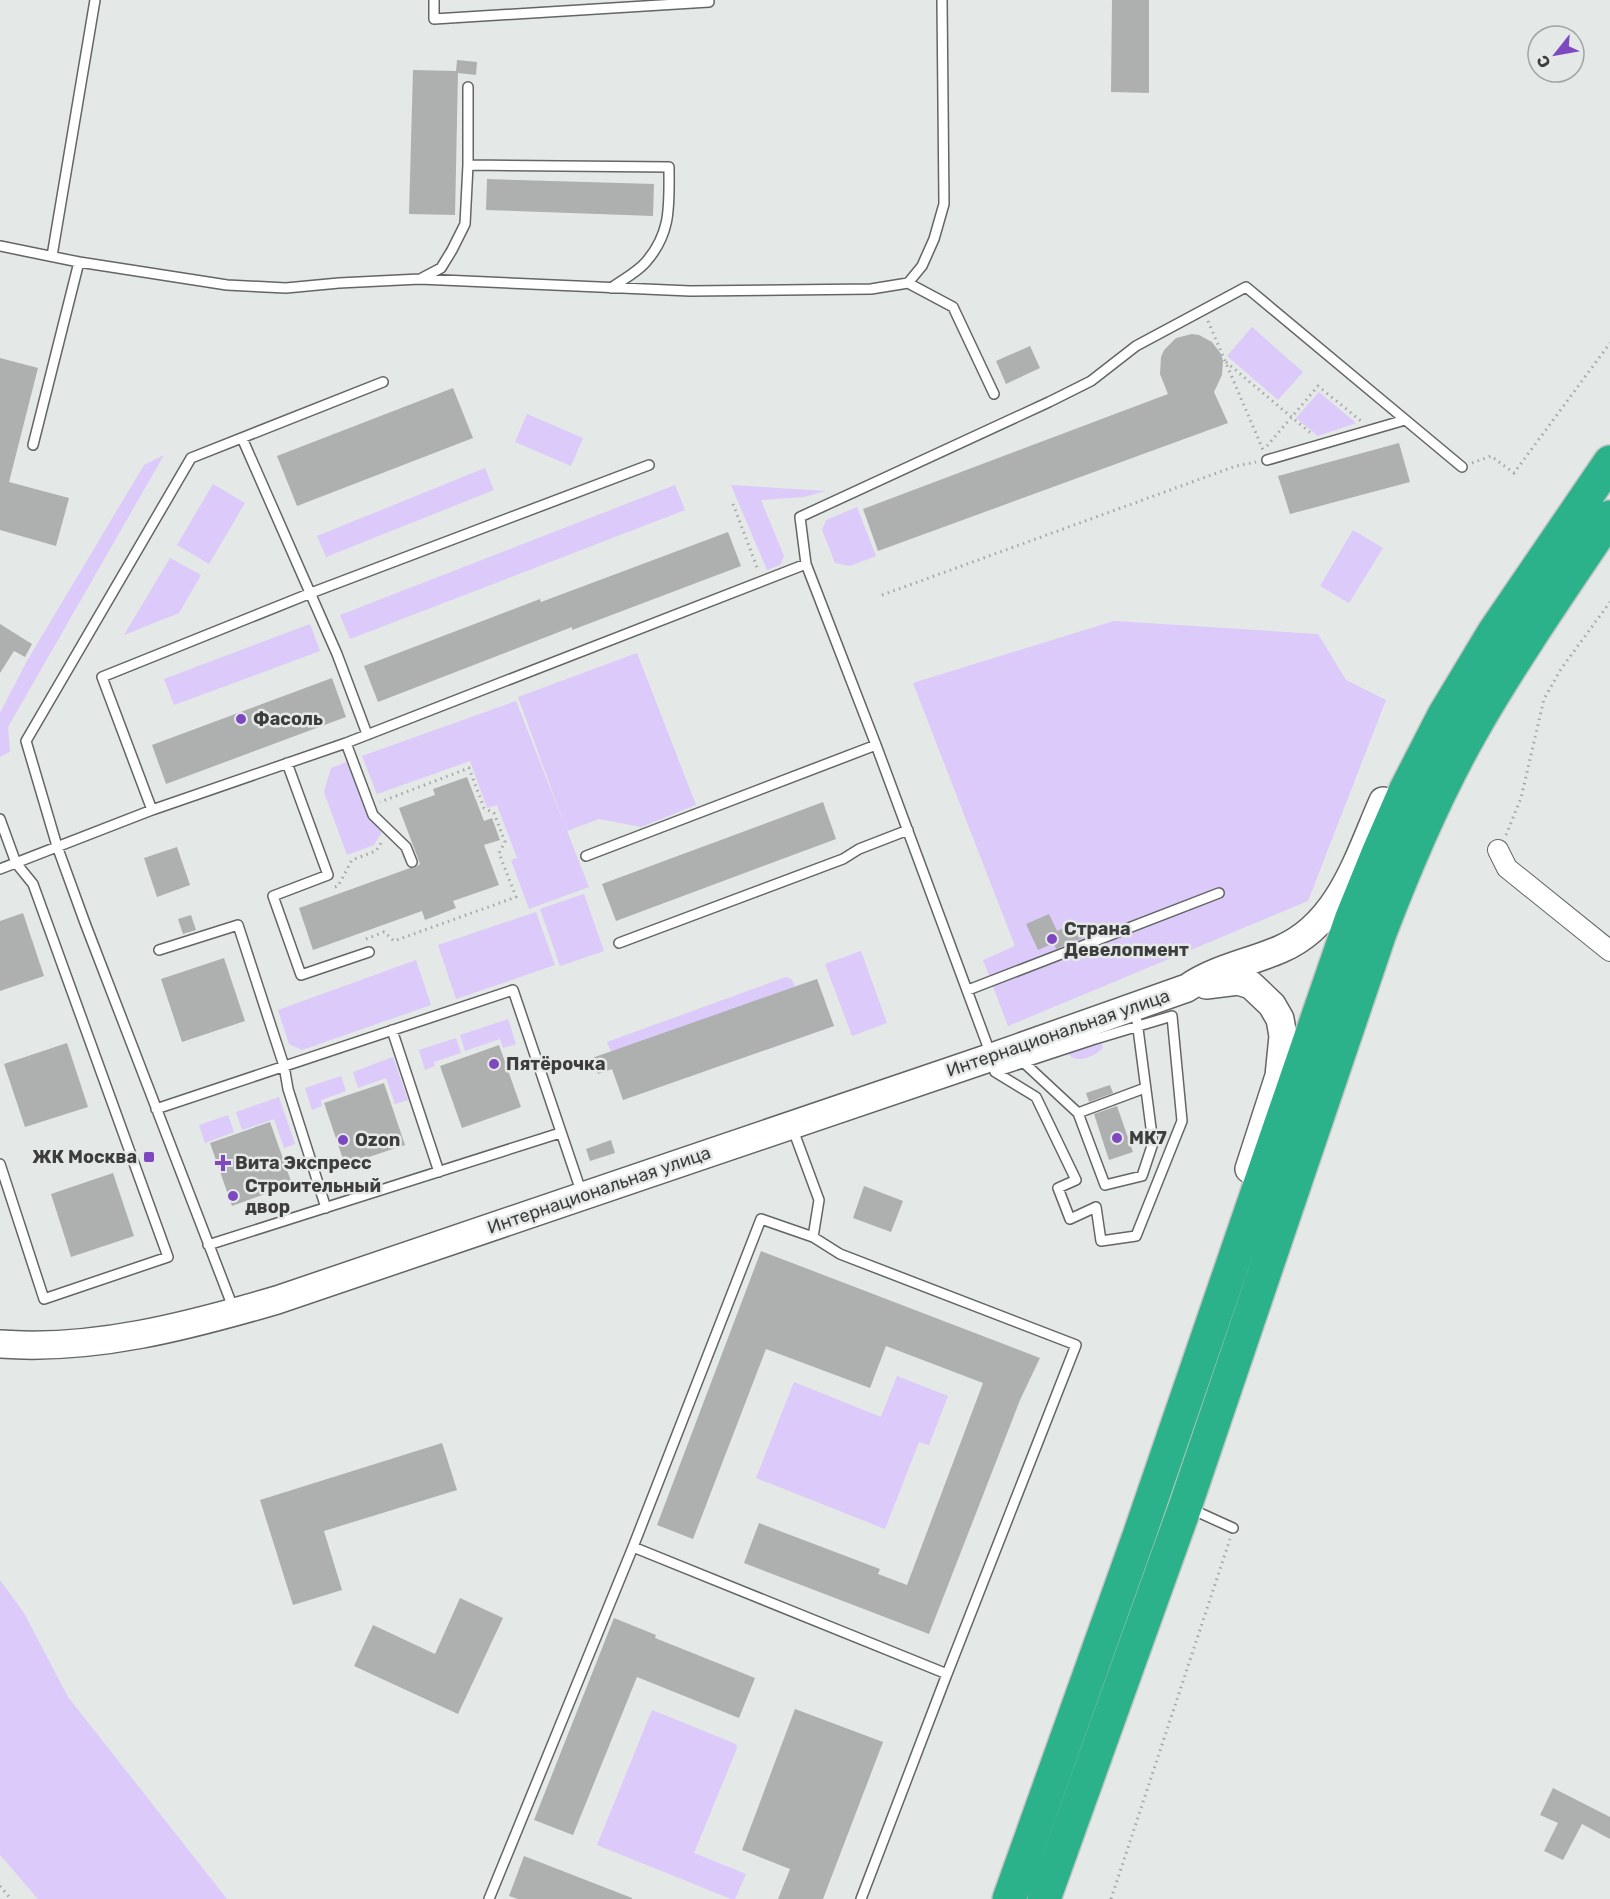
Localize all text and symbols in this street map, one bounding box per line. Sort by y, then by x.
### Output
north arrow [1526,24,1586,84]
text: С [1533,52,1555,71]
place label: Фасоль [253,708,323,730]
marker: Фасоль [234,712,248,726]
place label: Страна Девелопмент [1064,918,1189,961]
marker: Страна Девелопмент [1045,932,1059,946]
street label: Интернациональная улица [943,984,1173,1082]
place label: Пятёрочка [506,1053,606,1075]
marker: Пятёрочка [487,1057,501,1071]
place label: МК7 [1129,1127,1167,1149]
place label: Ozon [355,1129,400,1151]
marker: МК7 [1110,1131,1124,1145]
marker: Ozon [336,1133,350,1147]
street label: Интернациональная улица [484,1141,714,1239]
place label: ЖК Москва [32,1146,137,1168]
marker: ЖК Москва [142,1150,156,1164]
place label: Вита Экспресс [235,1152,372,1174]
marker: Вита Экспресс [216,1156,230,1170]
place label: Строительный двор [245,1175,381,1218]
marker: Строительный двор [226,1189,240,1203]

